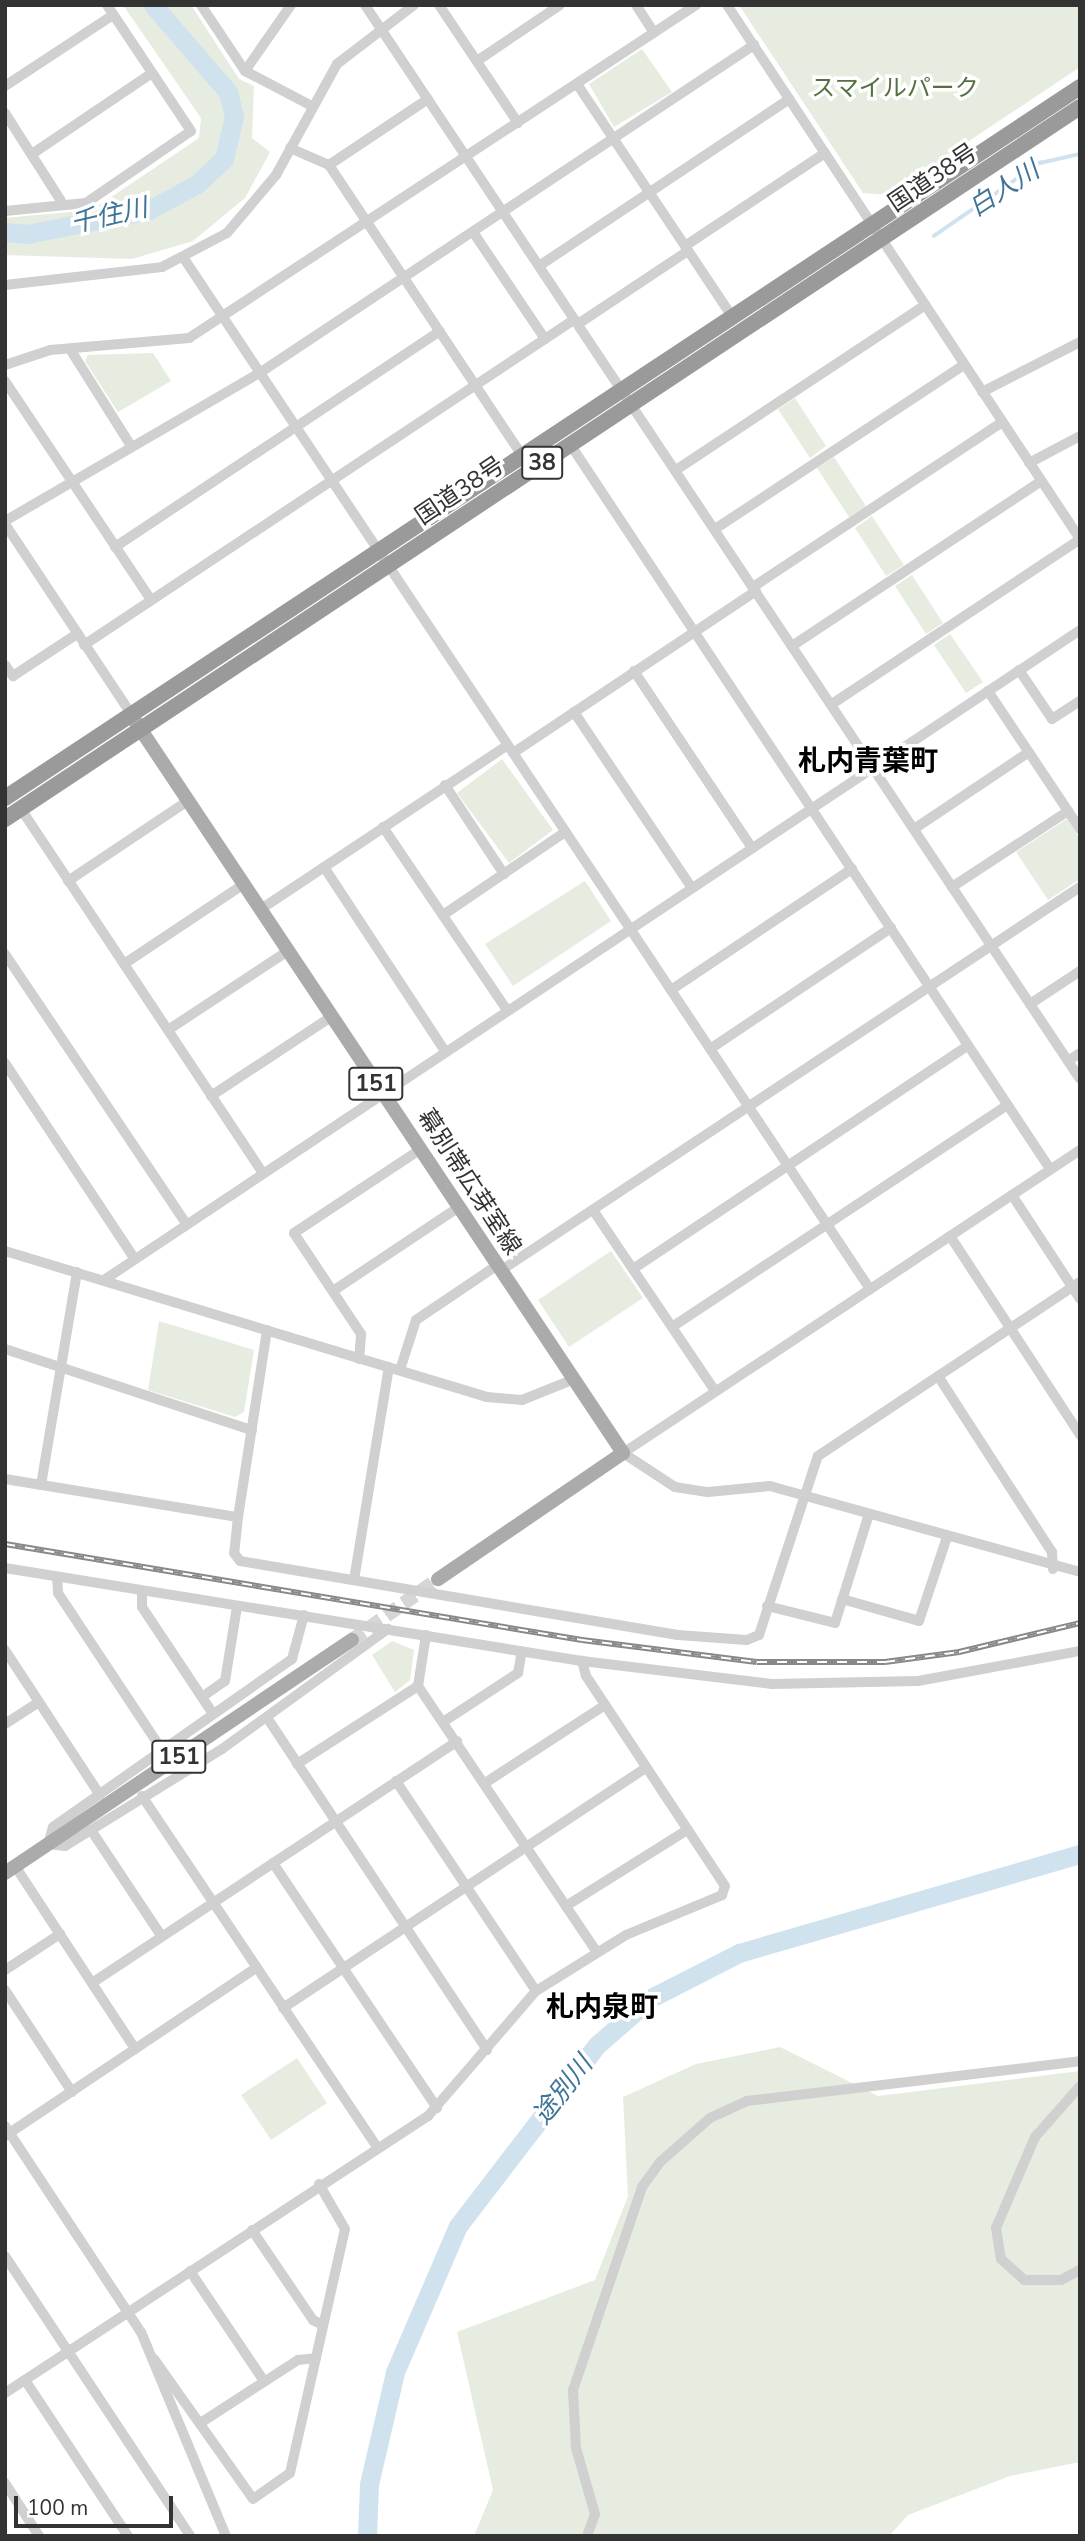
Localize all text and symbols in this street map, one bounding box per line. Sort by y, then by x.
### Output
park label: スマイルパーク [811,75,979,103]
street label: 国道38号 [883,138,983,218]
water label: 白人川 [963,155,1045,223]
water label: 千住川 [67,192,151,240]
road number: 38 [521,444,563,482]
street label: 国道38号 [410,451,510,531]
district label: 札内青葉町 [798,744,938,778]
road number: 151 [348,1064,404,1104]
street label: 幕別帯広芽室線 [411,1104,527,1260]
road number: 151 [151,1738,207,1776]
district label: 札内泉町 [546,1990,658,2024]
water label: 途別川 [527,2050,599,2130]
scale bar [18,2482,177,2526]
text: 100 m [27,2494,88,2522]

